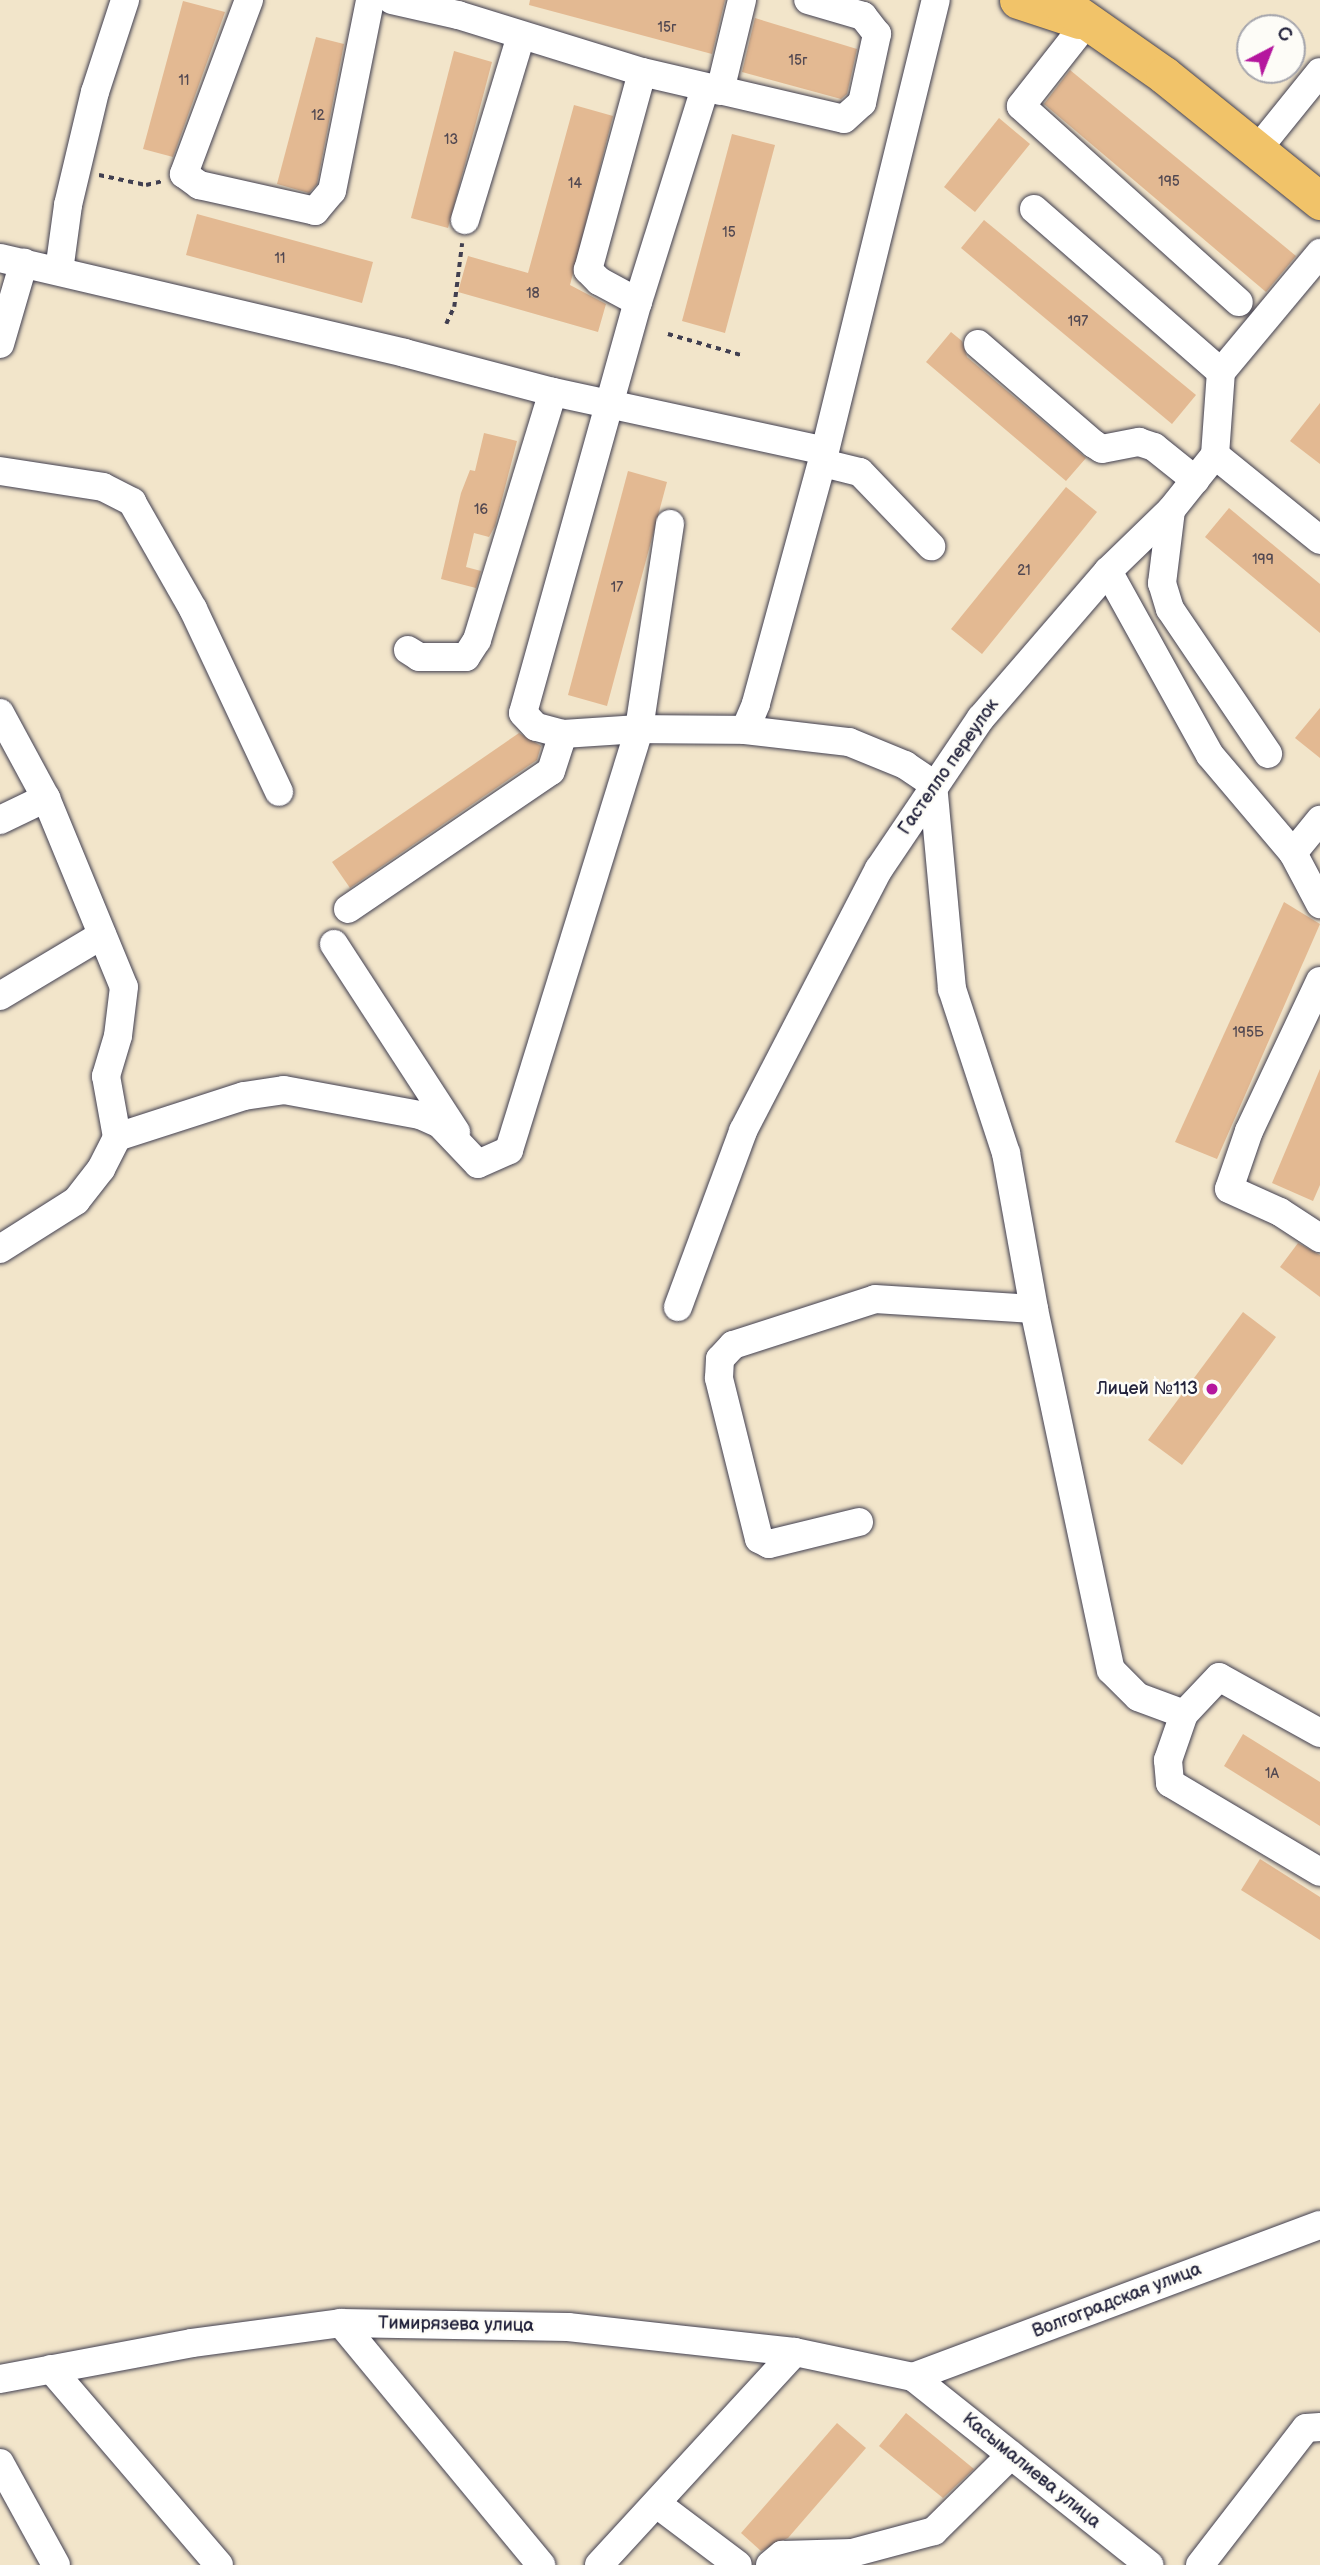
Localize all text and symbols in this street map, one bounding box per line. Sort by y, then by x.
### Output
north arrow [1236,14,1306,84]
house number: 15г [658,20,676,36]
text: С [1271,22,1297,47]
house number: 15г [789,53,807,69]
house number: 11 [179,73,189,89]
house number: 12 [311,108,325,124]
house number: 13 [444,132,458,148]
house number: 195 [1158,174,1180,190]
house number: 14 [568,176,582,192]
house number: 15 [722,225,736,241]
house number: 11 [275,251,285,267]
house number: 18 [526,286,540,302]
house number: 197 [1068,314,1088,330]
house number: 16 [474,502,488,518]
house number: 199 [1252,552,1274,568]
house number: 21 [1017,563,1031,579]
house number: 17 [611,580,623,596]
street label: Гастелло переулок [894,695,1004,839]
house number: 195Б [1232,1025,1264,1041]
place label: Лицей №113 [1096,1378,1198,1400]
marker: Лицей №113 [1204,1381,1220,1397]
house number: 1А [1265,1766,1279,1782]
street label: Волгоградская улица [1030,2259,1204,2343]
street label: Тимирязева улица [378,2313,534,2337]
street label: Касымалиева улица [958,2409,1104,2533]

